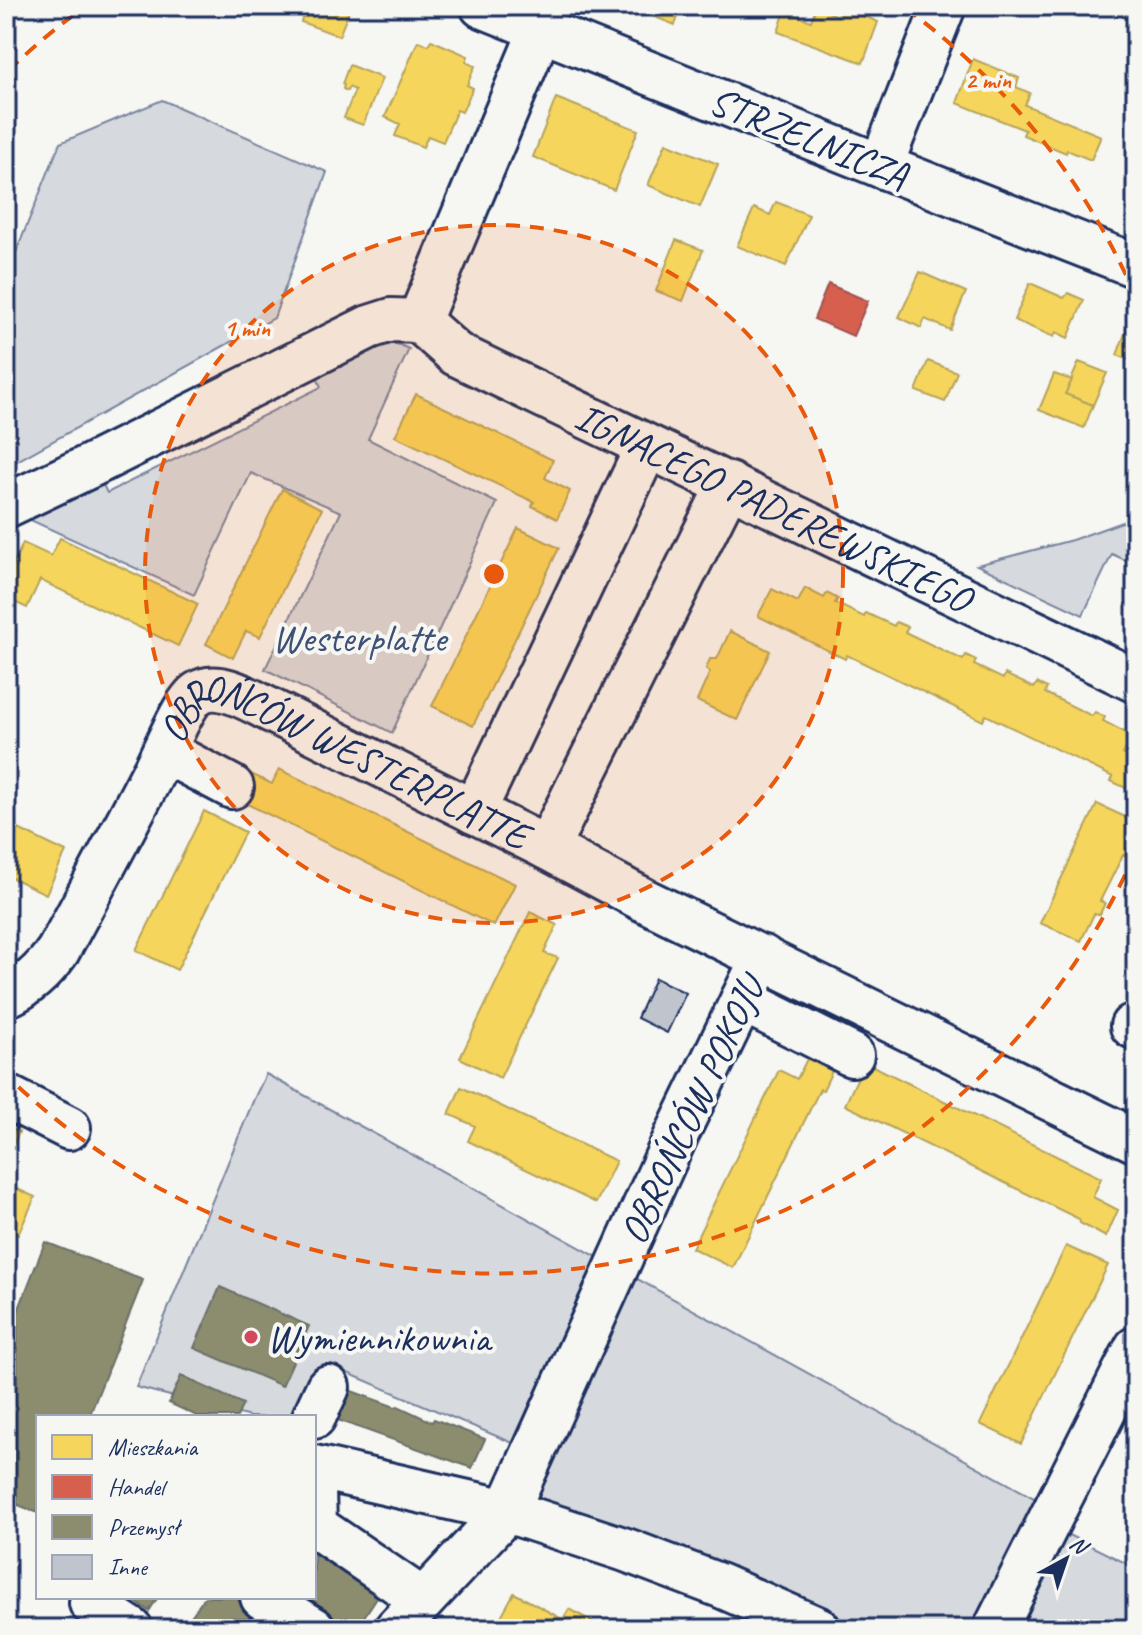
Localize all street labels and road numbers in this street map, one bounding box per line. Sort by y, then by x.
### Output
street label: STRZELNICZA [702,75,916,201]
street label: IGNACEGO PADEREWSKIEGO [567,391,983,626]
street label: OBROŃCÓW WESTERPLATTE [148,664,541,863]
street label: OBROŃCÓW POKOJU [608,964,778,1252]

